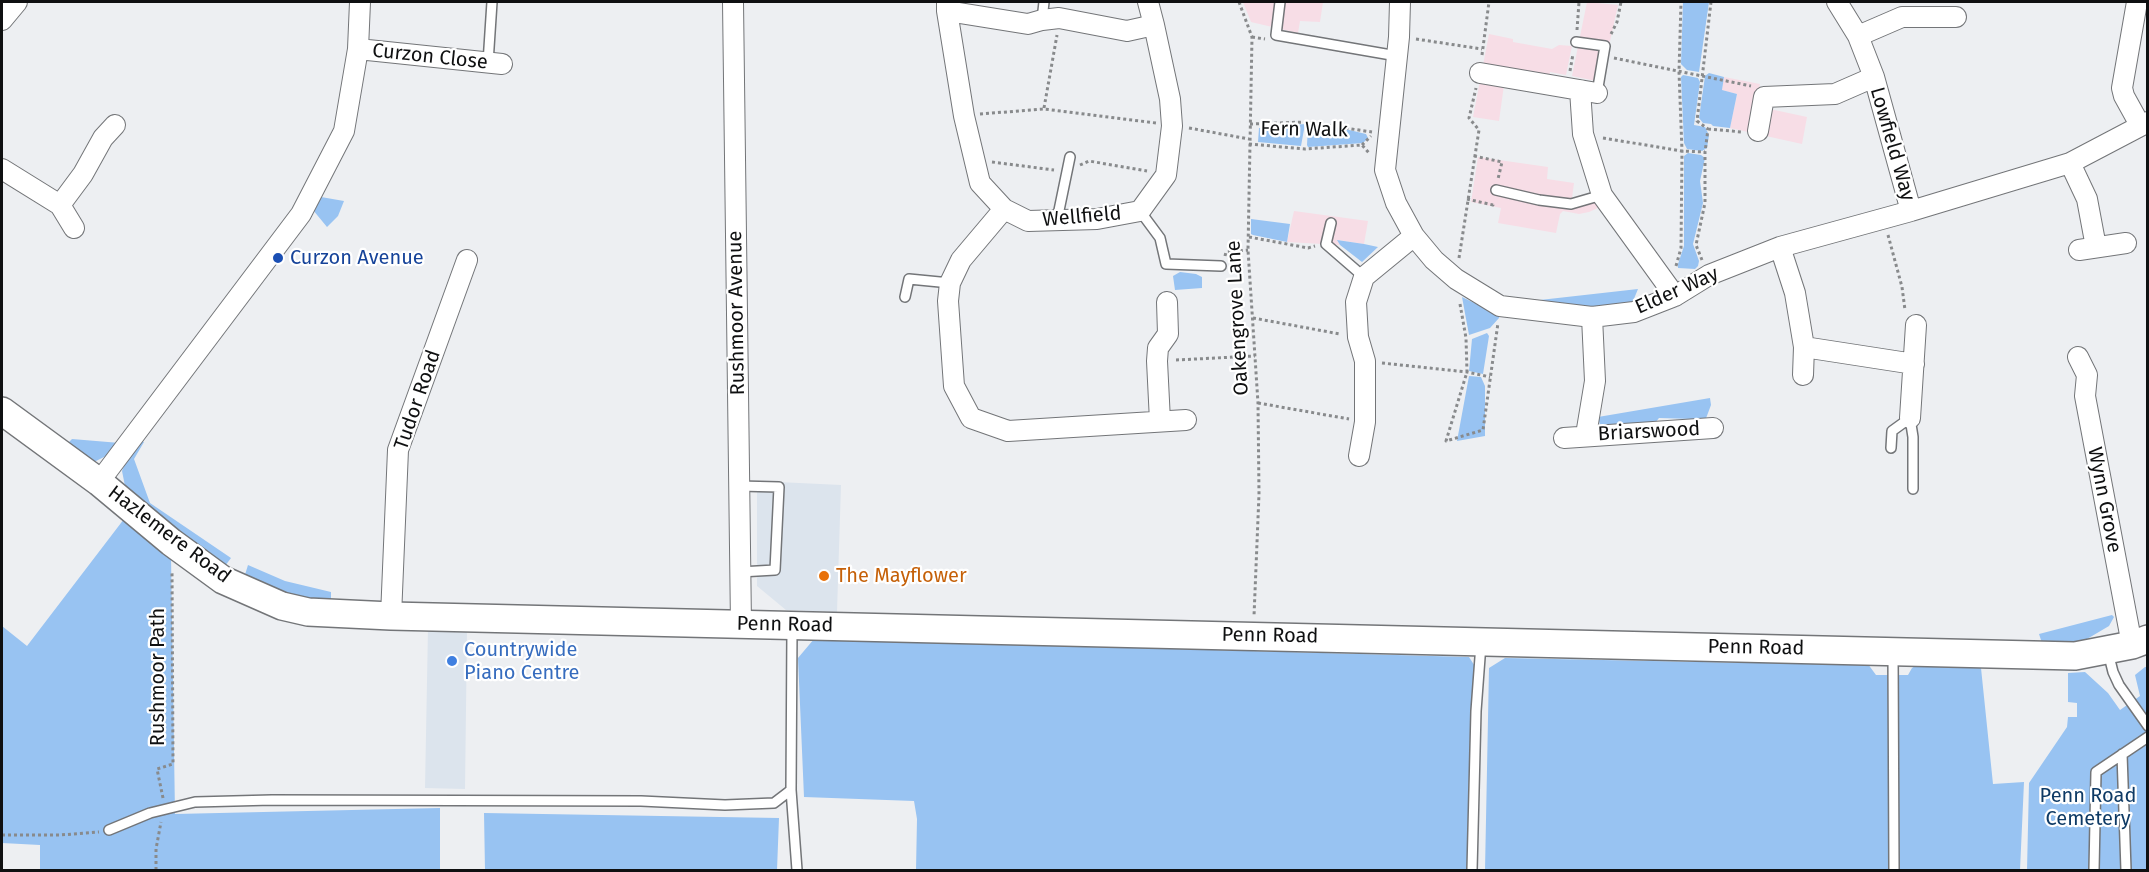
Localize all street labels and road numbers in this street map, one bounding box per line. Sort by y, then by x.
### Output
street label: Curzon Close [371,39,489,75]
street label: Lowfield Way [1864,84,1920,204]
street label: Fern Walk [1260,117,1348,143]
street label: Wellfield [1042,202,1122,232]
street label: Rushmoor Avenue [724,230,750,396]
street label: Oakengrove Lane [1222,240,1254,396]
street label: Elder Way [1632,262,1722,320]
street label: Tudor Road [390,347,446,453]
street label: Briarswood [1597,417,1701,447]
street label: Wynn Grove [2082,445,2126,555]
street label: Hazlemere Road [103,481,235,589]
street label: Rushmoor Path [146,608,170,746]
street label: Penn Road [736,612,834,638]
street label: Penn Road [1221,623,1319,649]
street label: Penn Road [1707,635,1805,661]

